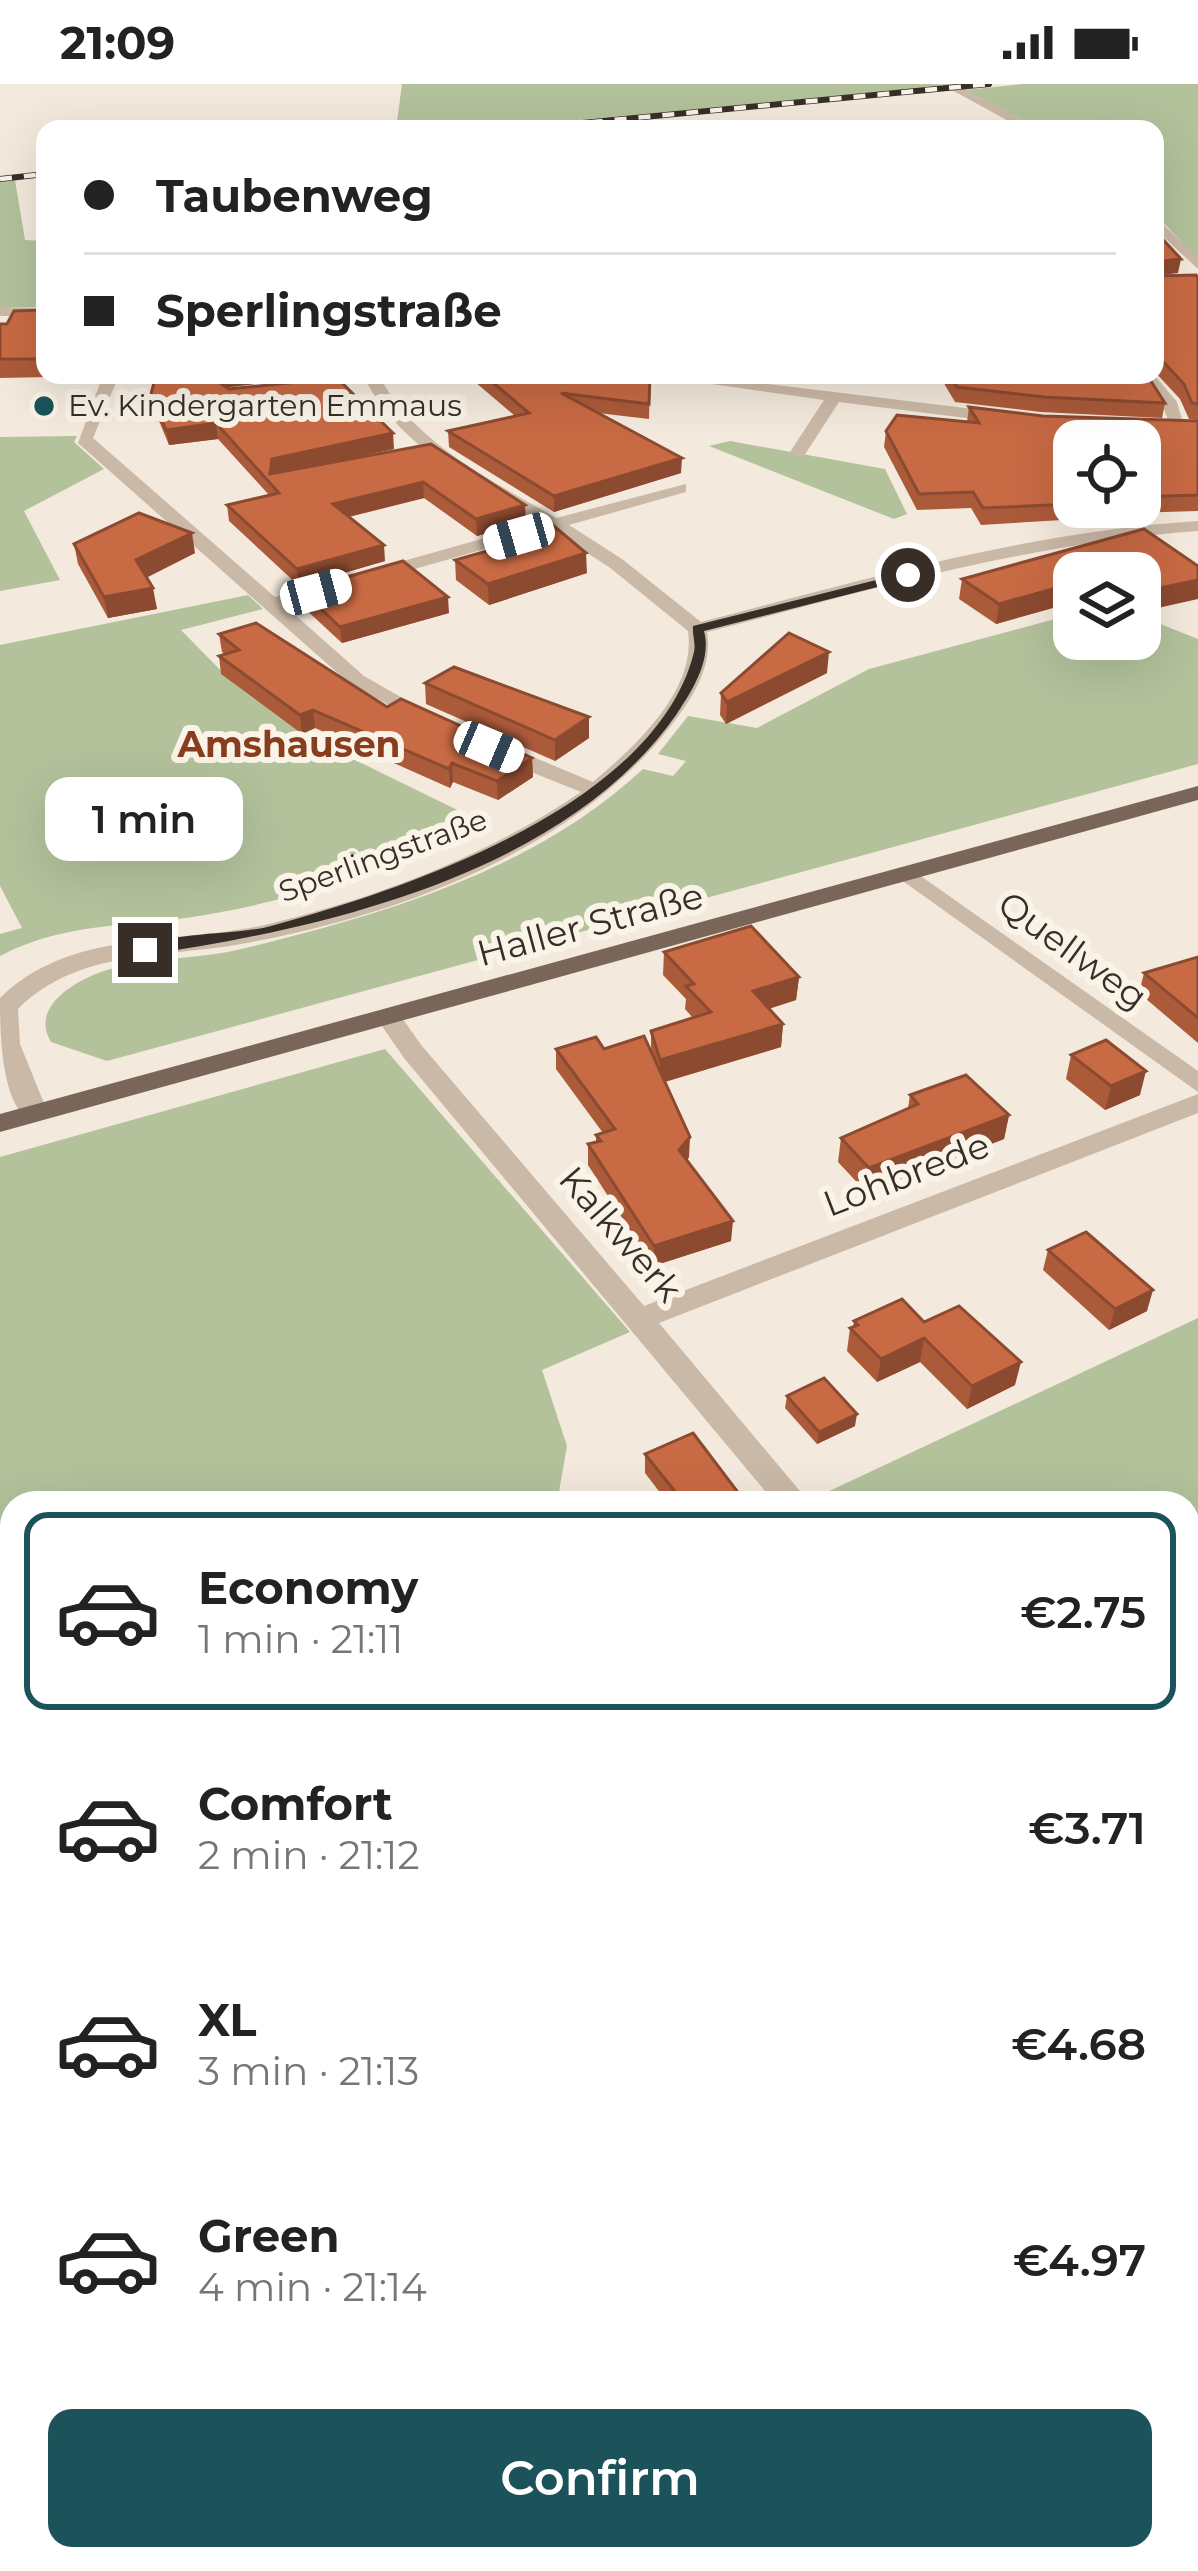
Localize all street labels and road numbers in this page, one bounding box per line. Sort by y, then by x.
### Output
street label: Sperlingstraße [274,801,492,910]
street label: Haller Straße [472,873,708,975]
street label: Quellweg [990,881,1156,1019]
street label: Lohbrede [817,1122,995,1226]
street label: Kalkwerk [550,1157,692,1311]

